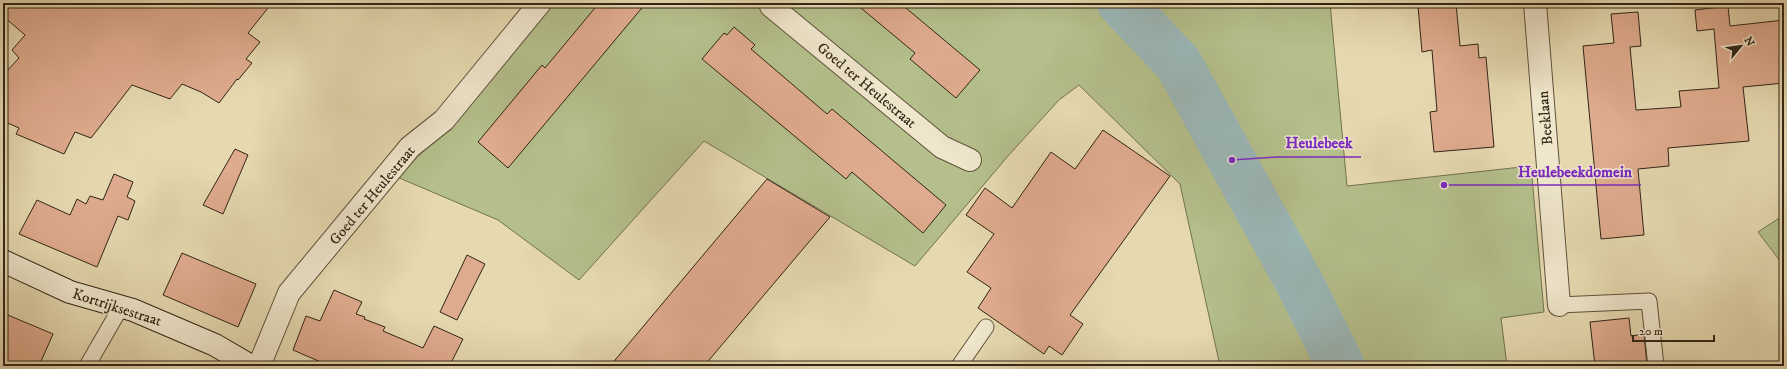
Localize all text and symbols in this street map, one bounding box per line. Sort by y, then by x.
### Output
north arrow [1721,26,1761,66]
text: N [1741,34,1757,49]
street label: Goed ter Heulestraat [813,38,920,133]
street label: Beeklaan [1534,90,1557,146]
callout: Heulebeek [1277,129,1361,157]
text: Heulebeek [1285,133,1354,153]
street label: Goed ter Heulestraat [325,142,420,249]
callout: Heulebeekdomein [1510,157,1641,185]
text: Heulebeekdomein [1518,162,1633,182]
street label: Kortrijksestraat [70,284,164,331]
scale bar [1633,317,1714,343]
text: 20 m [1639,324,1663,339]

